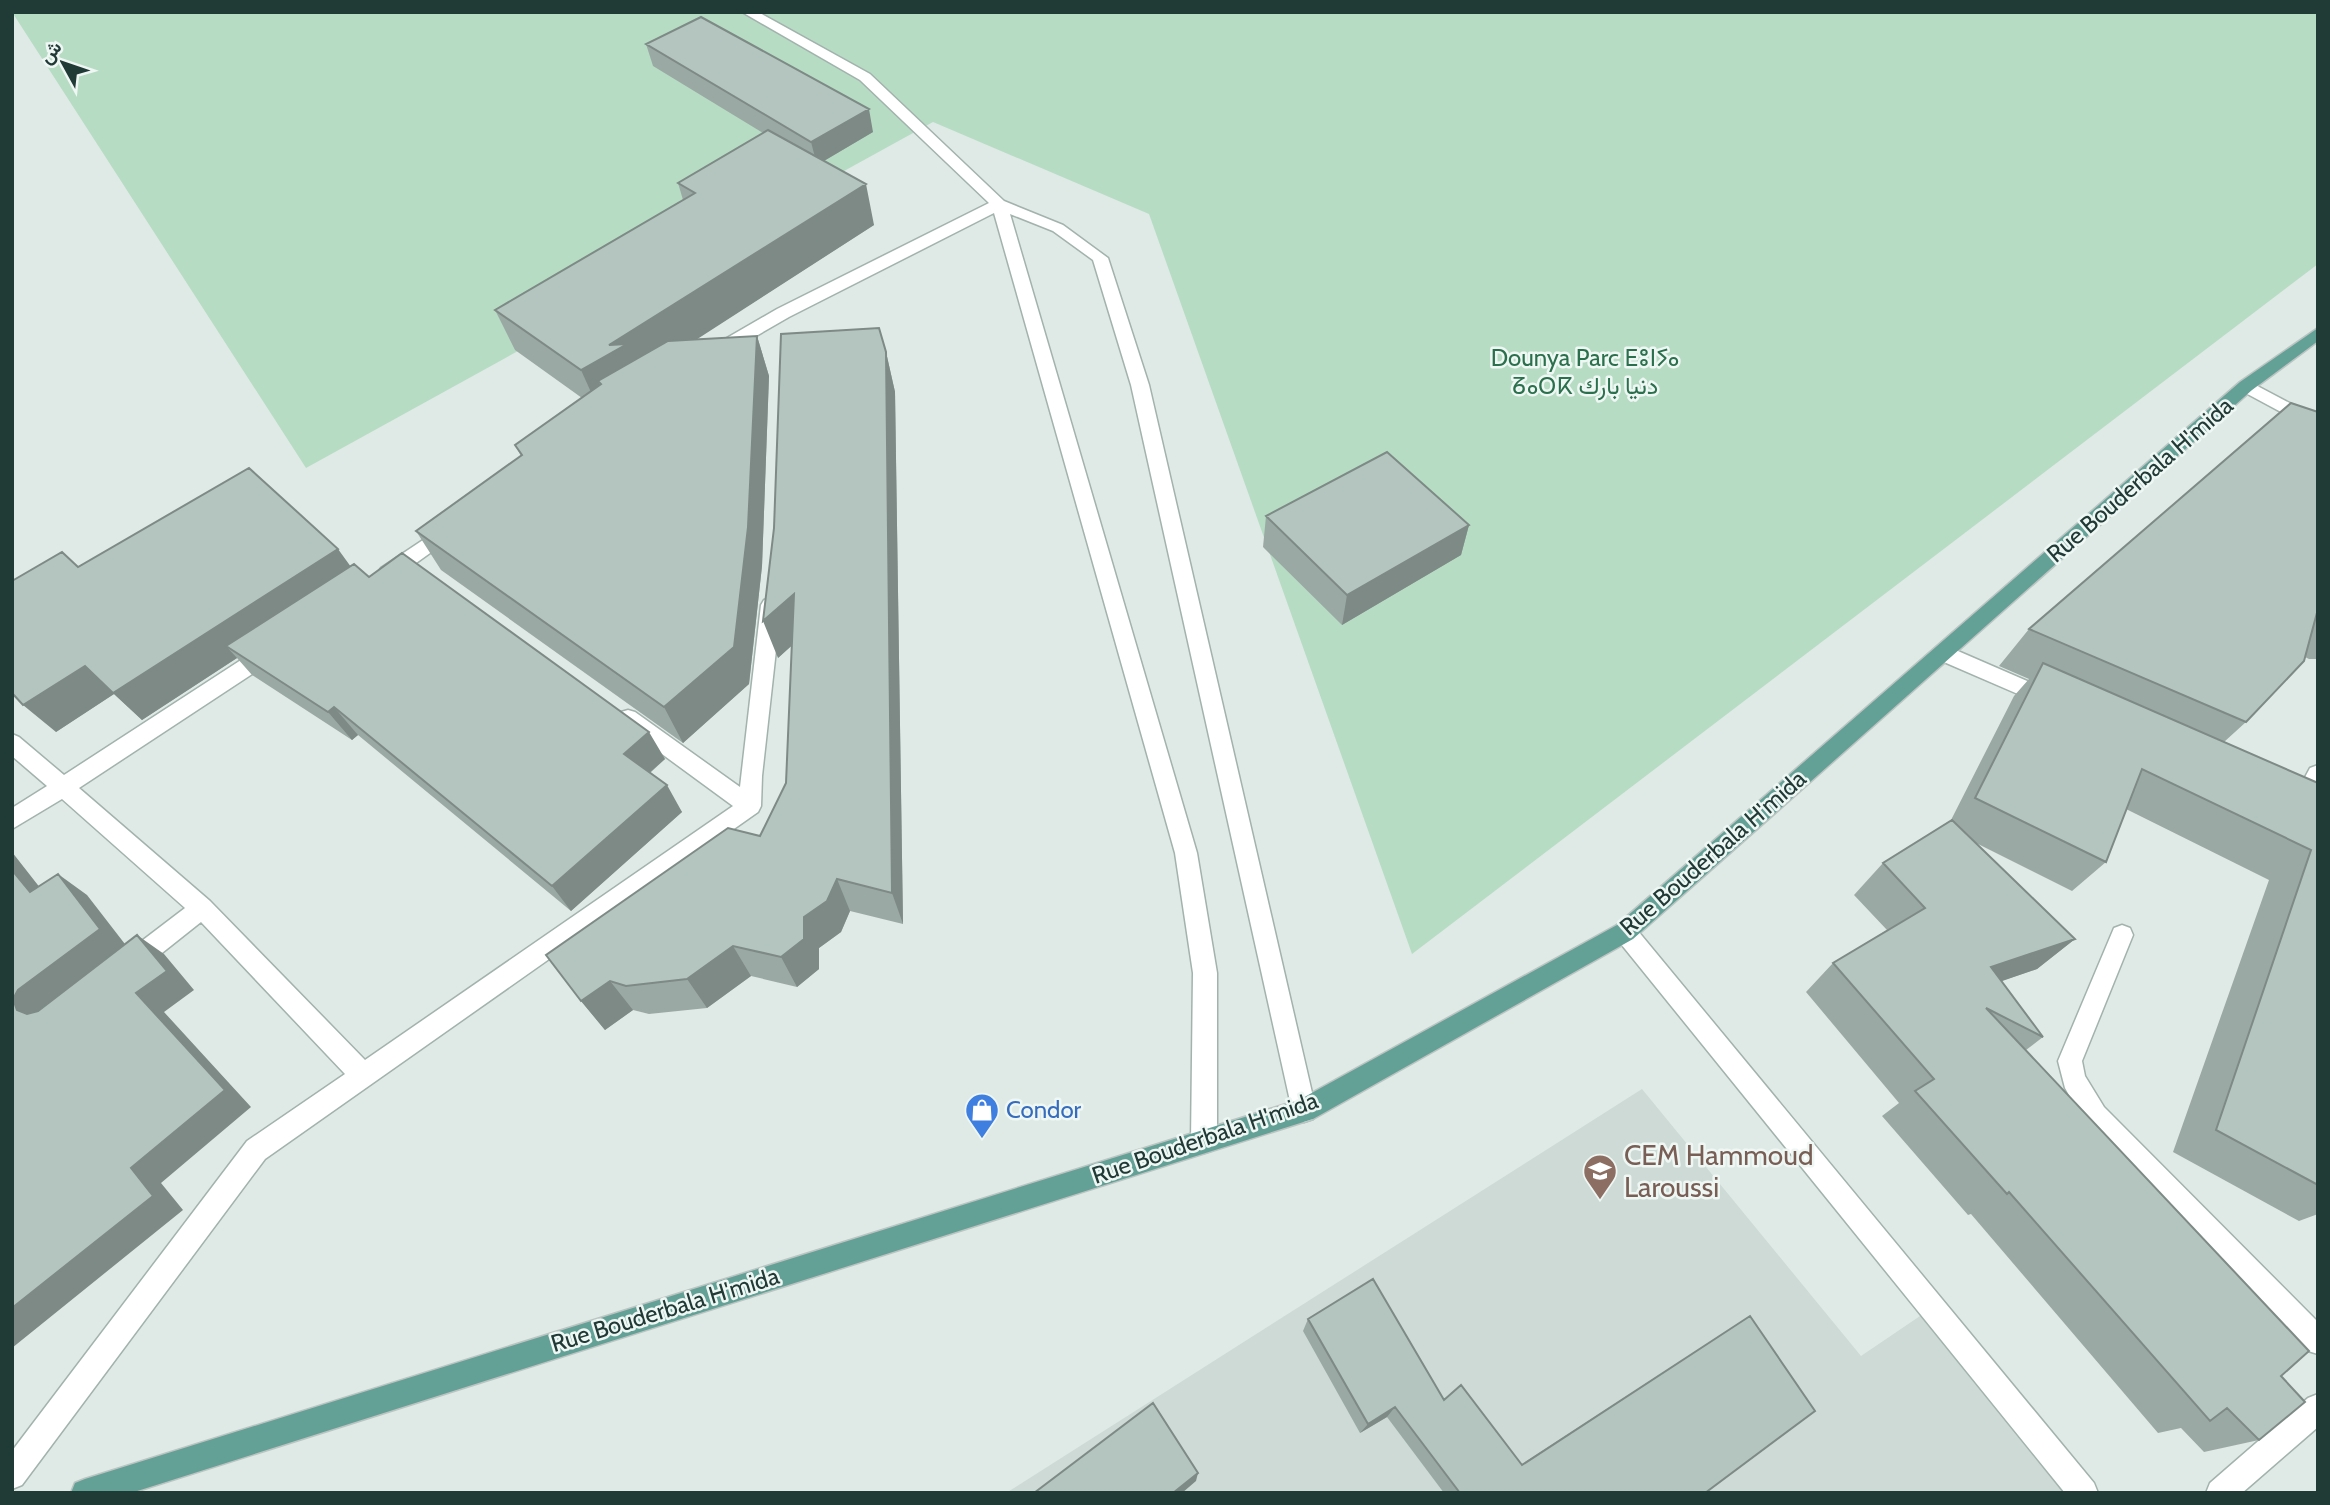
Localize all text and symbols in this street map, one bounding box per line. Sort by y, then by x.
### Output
north arrow [28,28,98,98]
text: ش [34,36,67,69]
park label: Dounya Parc ⴹⵓⵏⵢⴰ ⵒⴰⵔⴽ دنيا بارك [1491,343,1679,401]
street label: Rue Bouderbala H'mida [2041,391,2239,568]
street label: Rue Bouderbala H'mida [1614,764,1812,941]
street label: Rue Bouderbala H'mida [1088,1085,1322,1190]
shop icon: Condor [963,1091,1001,1140]
place label: Condor [1006,1095,1082,1124]
place label: CEM Hammoud Laroussi [1624,1138,1813,1204]
school or university icon: CEM Hammoud Laroussi [1581,1152,1619,1201]
street label: Rue Bouderbala H'mida [547,1261,783,1358]

